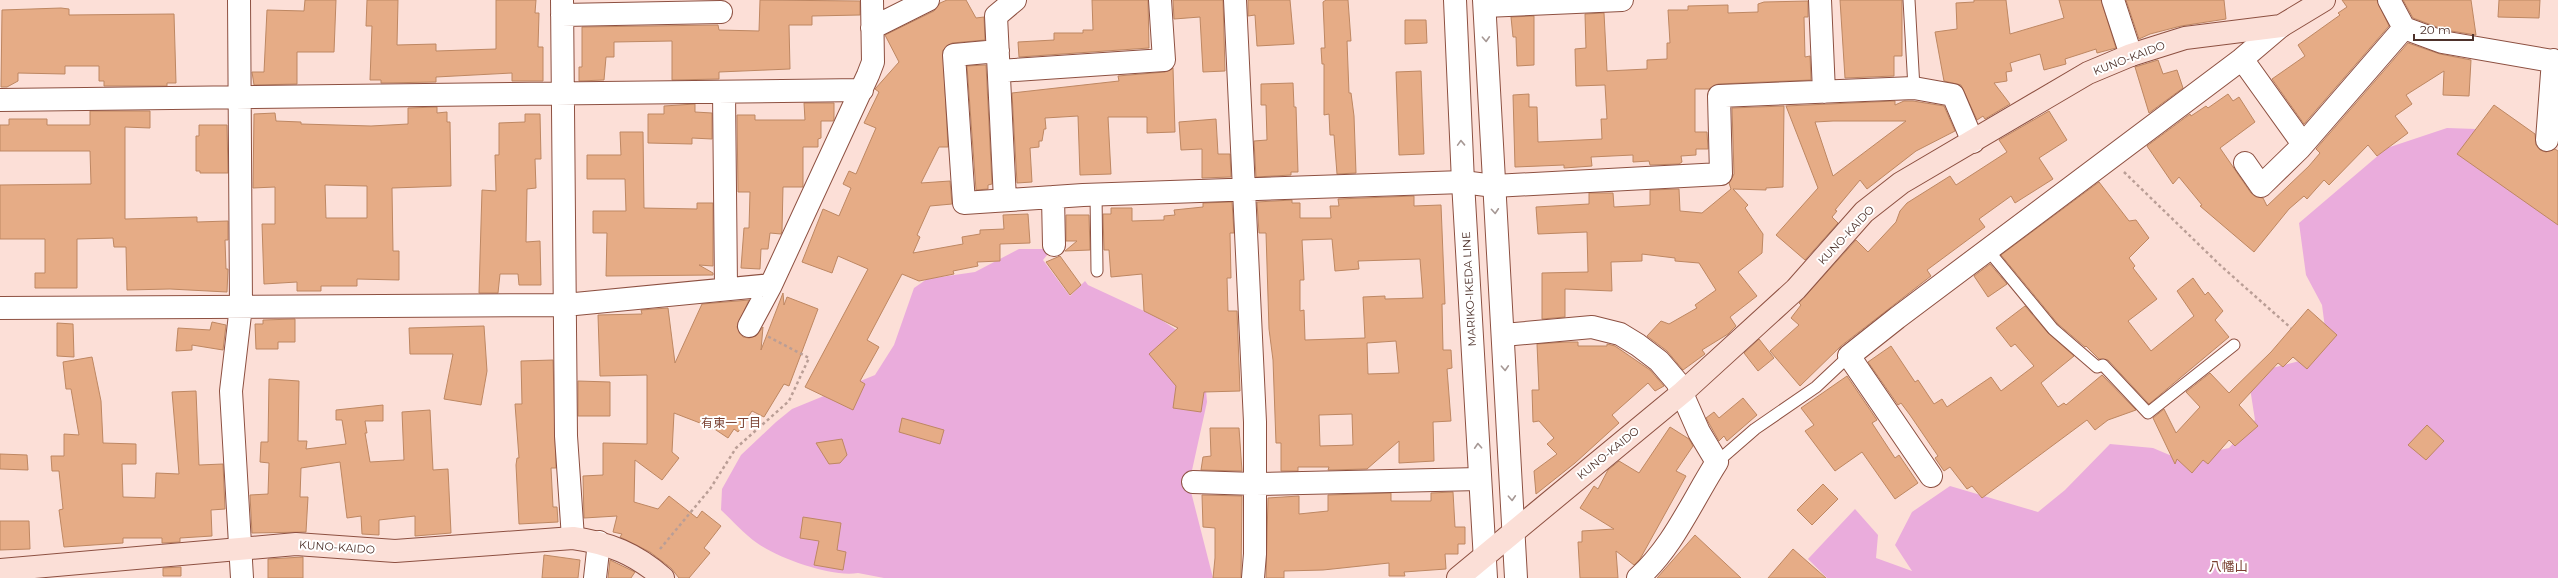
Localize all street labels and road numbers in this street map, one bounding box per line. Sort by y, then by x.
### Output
street label: KUNO-KAIDO [2091,38,2167,78]
street label: KUNO-KAIDO [1815,202,1877,268]
street label: MARIKO-IKEDA LINE [1459,231,1479,347]
street label: KUNO-KAIDO [1574,424,1642,482]
street label: KUNO-KAIDO [299,537,375,557]

